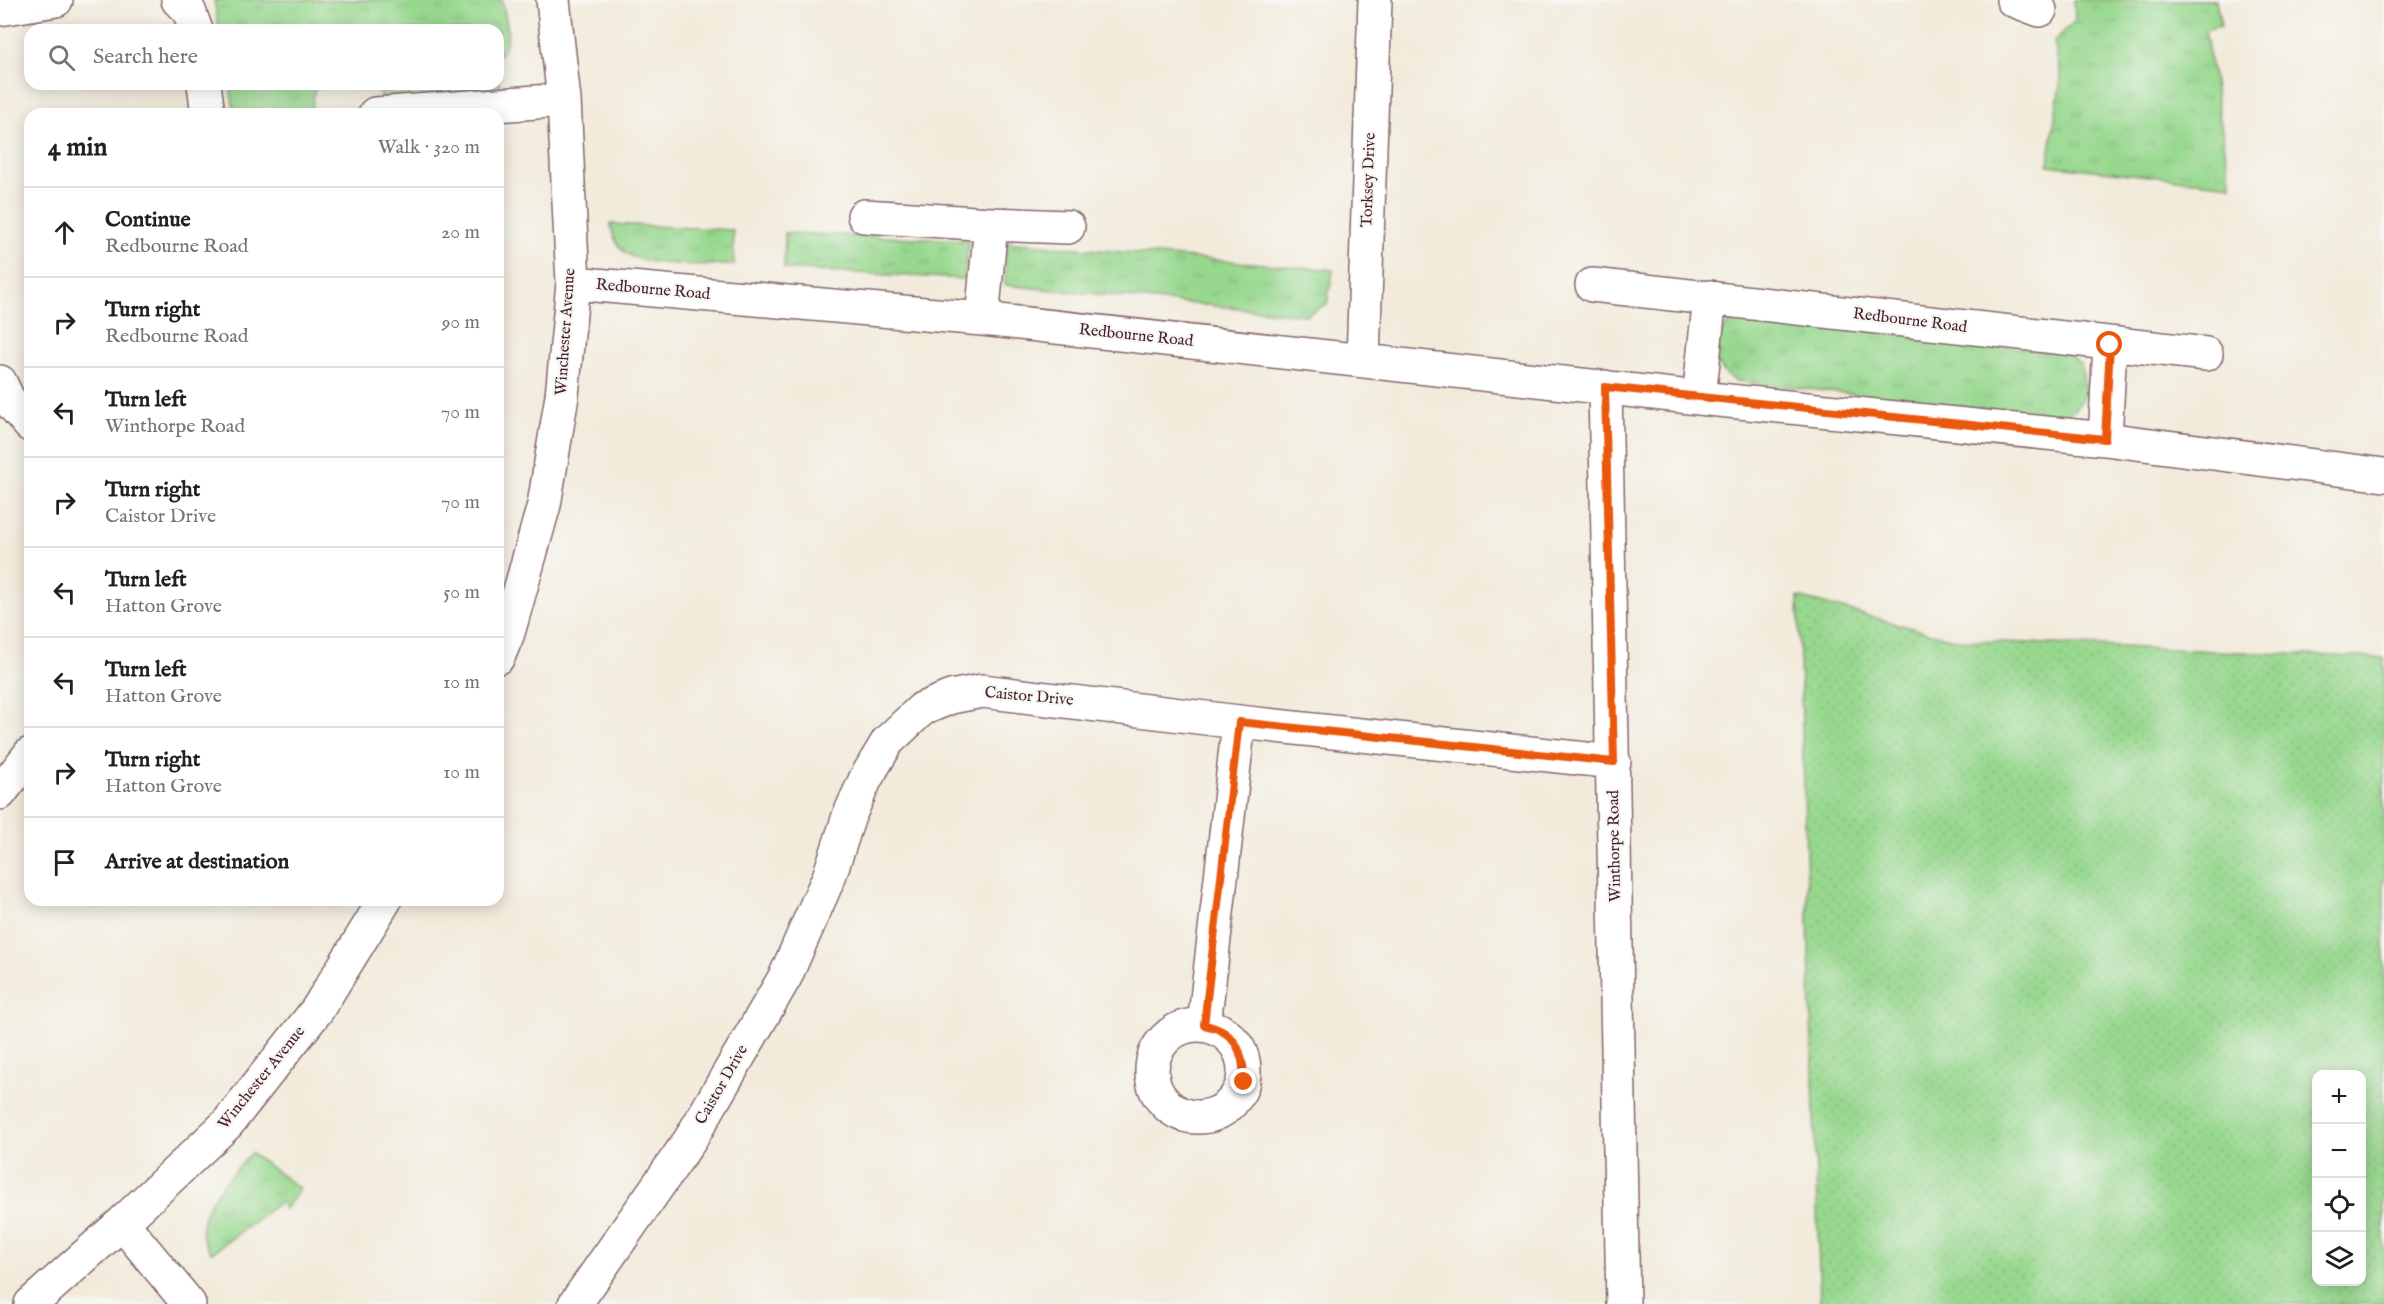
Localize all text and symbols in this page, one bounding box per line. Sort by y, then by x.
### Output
search box [24,24,504,90]
icon: search [45,41,78,74]
text: Search here [93,43,198,71]
text: 4 min [48,131,107,164]
street label: Torksey Drive [1357,132,1381,228]
text: Walk · 320 m [378,135,480,160]
text: Continue [105,206,191,234]
icon: ahead [48,216,81,249]
text: 20 m [441,220,480,245]
text: Redbourne Road [105,234,248,259]
street label: Winchester Avenue [552,268,580,396]
street label: Redbourne Road [595,275,712,305]
text: Turn right [105,296,200,324]
street label: Redbourne Road [1852,304,1969,338]
icon: right [48,306,81,339]
text: 90 m [442,310,480,335]
street label: Redbourne Road [1078,320,1195,352]
text: Redbourne Road [105,324,248,349]
route start [2096,331,2122,357]
text: Turn left [105,386,187,414]
icon: left [48,396,81,429]
text: 70 m [441,400,480,425]
text: Winthorpe Road [105,414,245,439]
text: Turn right [105,476,200,504]
icon: right [48,486,81,519]
text: 70 m [441,490,480,515]
text: Caistor Drive [105,504,216,529]
text: Turn left [105,566,187,594]
icon: left [48,576,81,609]
text: 50 m [443,580,480,605]
text: Hatton Grove [105,594,222,619]
text: Turn left [105,656,187,684]
icon: left [48,666,81,699]
text: 10 m [443,670,480,695]
street label: Caistor Drive [984,683,1074,711]
text: Hatton Grove [105,684,222,709]
text: Turn right [105,746,200,774]
icon: right [48,756,81,789]
text: 10 m [443,760,480,785]
text: Hatton Grove [105,774,222,799]
street label: Winthorpe Road [1604,789,1626,902]
icon: arrive [48,846,81,879]
text: Arrive at destination [105,848,289,876]
street label: Winchester Avenue [214,1022,310,1134]
street label: Caistor Drive [691,1041,753,1129]
route end [1230,1068,1256,1094]
map controls [2312,1070,2366,1286]
button: + [2312,1070,2366,1124]
button: − [2312,1124,2366,1178]
button: locate [2312,1178,2366,1232]
button: layers [2312,1232,2366,1286]

